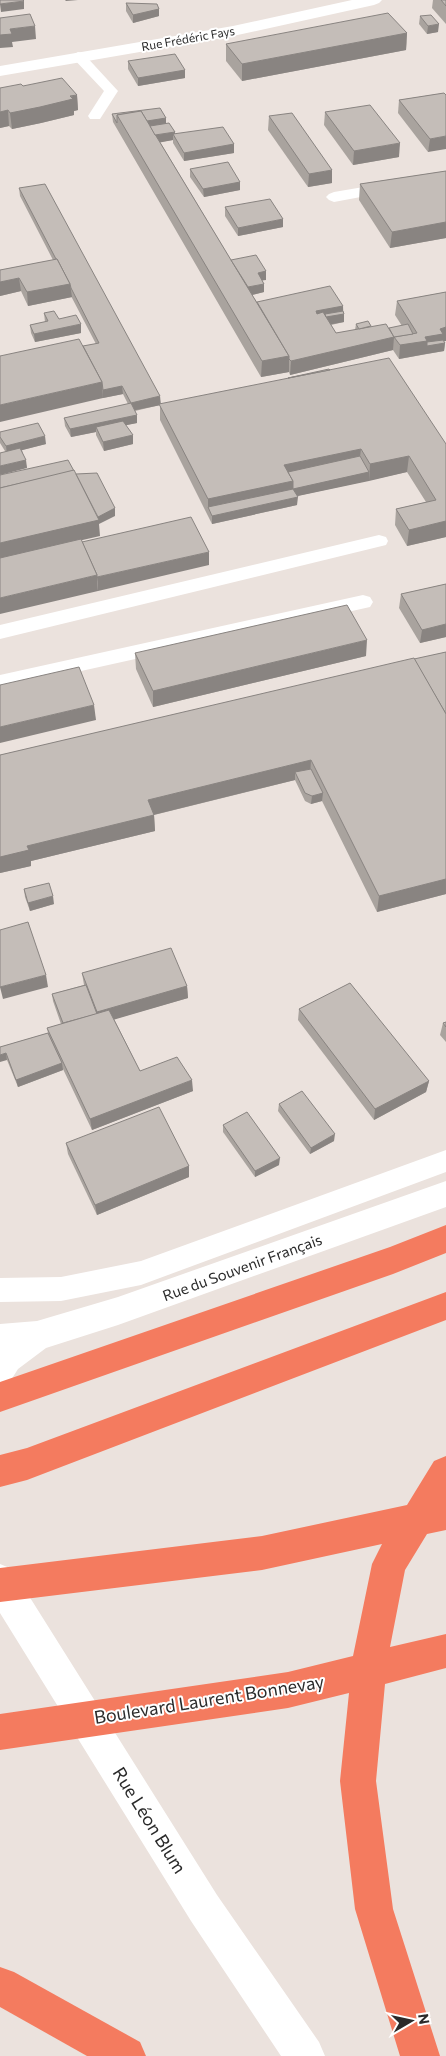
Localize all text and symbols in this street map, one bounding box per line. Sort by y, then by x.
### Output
street label: Rue Frédéric Fays [140,23,236,53]
street label: Rue du Souvenir Français [160,1230,324,1304]
street label: Boulevard Laurent Bonnevay [92,1670,326,1728]
street label: Rue Léon Blum [109,1763,191,1877]
north arrow [386,1996,436,2046]
text: N [415,2012,434,2025]

